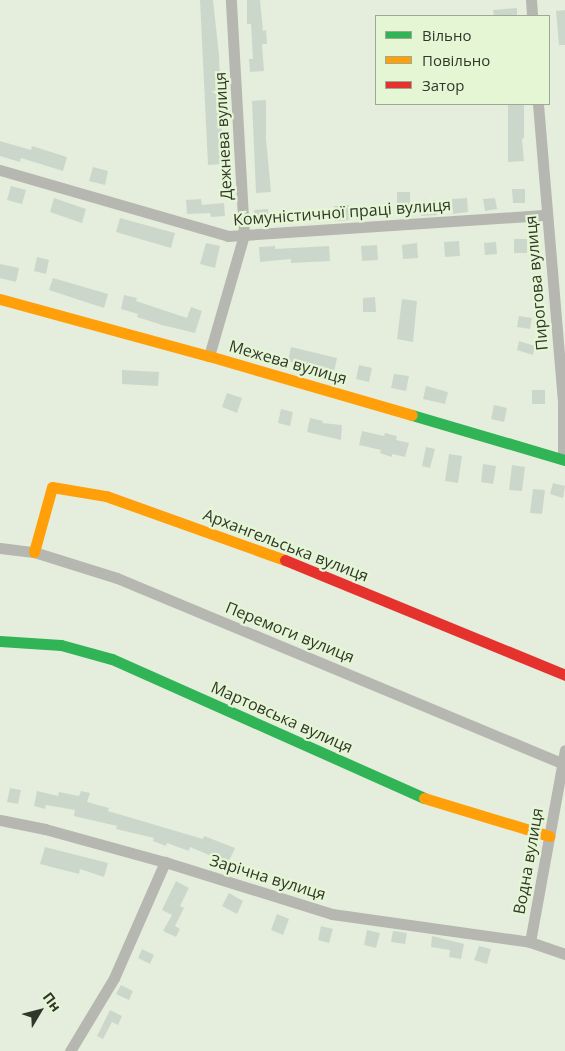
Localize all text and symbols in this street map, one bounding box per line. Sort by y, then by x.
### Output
legend [375,15,550,105]
text: Вільно [422,25,471,45]
text: Повільно [422,50,490,70]
street label: Дежнева вулиця [210,71,236,201]
text: Затор [422,75,464,95]
street label: Комуністичної праці вулиця [232,195,452,229]
street label: Пирогова вулиця [521,215,551,351]
street label: Межева вулиця [227,336,349,388]
street label: Архангельська вулиця [201,505,371,585]
street label: Перемоги вулиця [223,597,357,667]
street label: Мартовська вулиця [208,677,356,757]
street label: Водна вулиця [509,806,547,916]
street label: Зарічна вулиця [208,850,328,904]
north arrow [15,986,65,1036]
text: Пн [39,988,66,1015]

